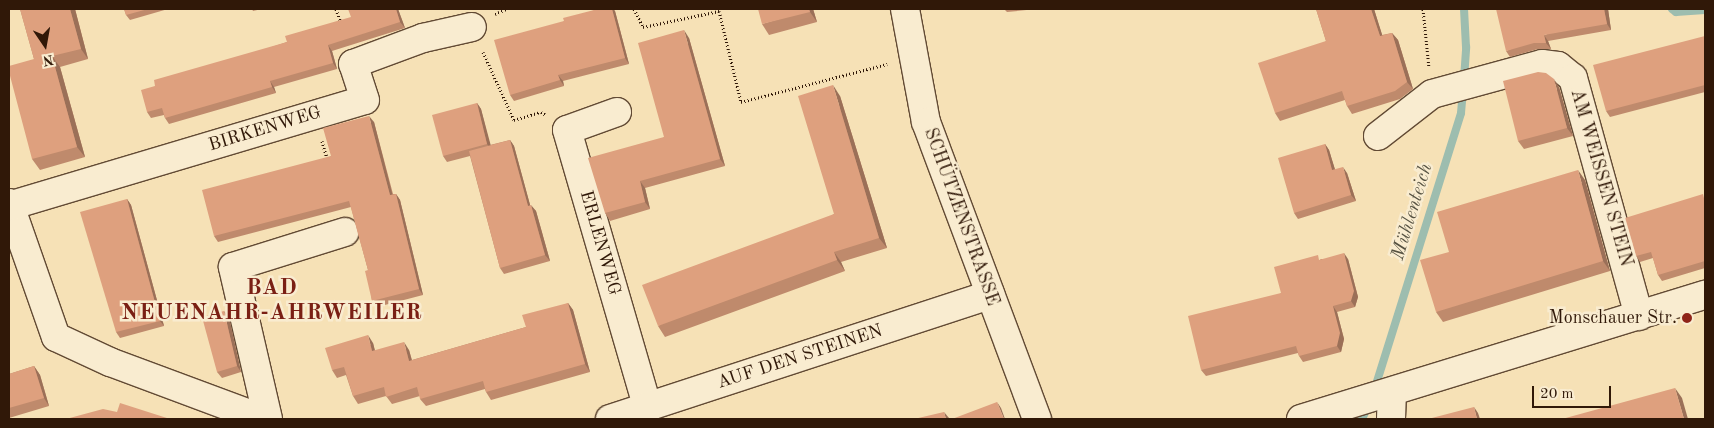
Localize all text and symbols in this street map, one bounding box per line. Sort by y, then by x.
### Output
north arrow [20,20,70,70]
text: N [41,52,55,68]
street label: AM WEISSEN STEIN [1565,87,1637,269]
street label: BIRKENWEG [206,102,324,156]
street label: SCHÜTZENSTRASSE [919,125,1003,309]
water label: Mühlenteich [1388,161,1438,263]
street label: ERLENWEG [575,188,625,298]
district label: BAD NEUENAHR-AHRWEILER [119,275,425,326]
place label: Monschauer Str. [1549,307,1677,329]
marker: Monschauer Str. [1681,312,1693,324]
street label: AUF DEN STEINEN [715,320,885,394]
scale bar [1534,376,1613,408]
text: 20 m [1540,387,1574,402]

